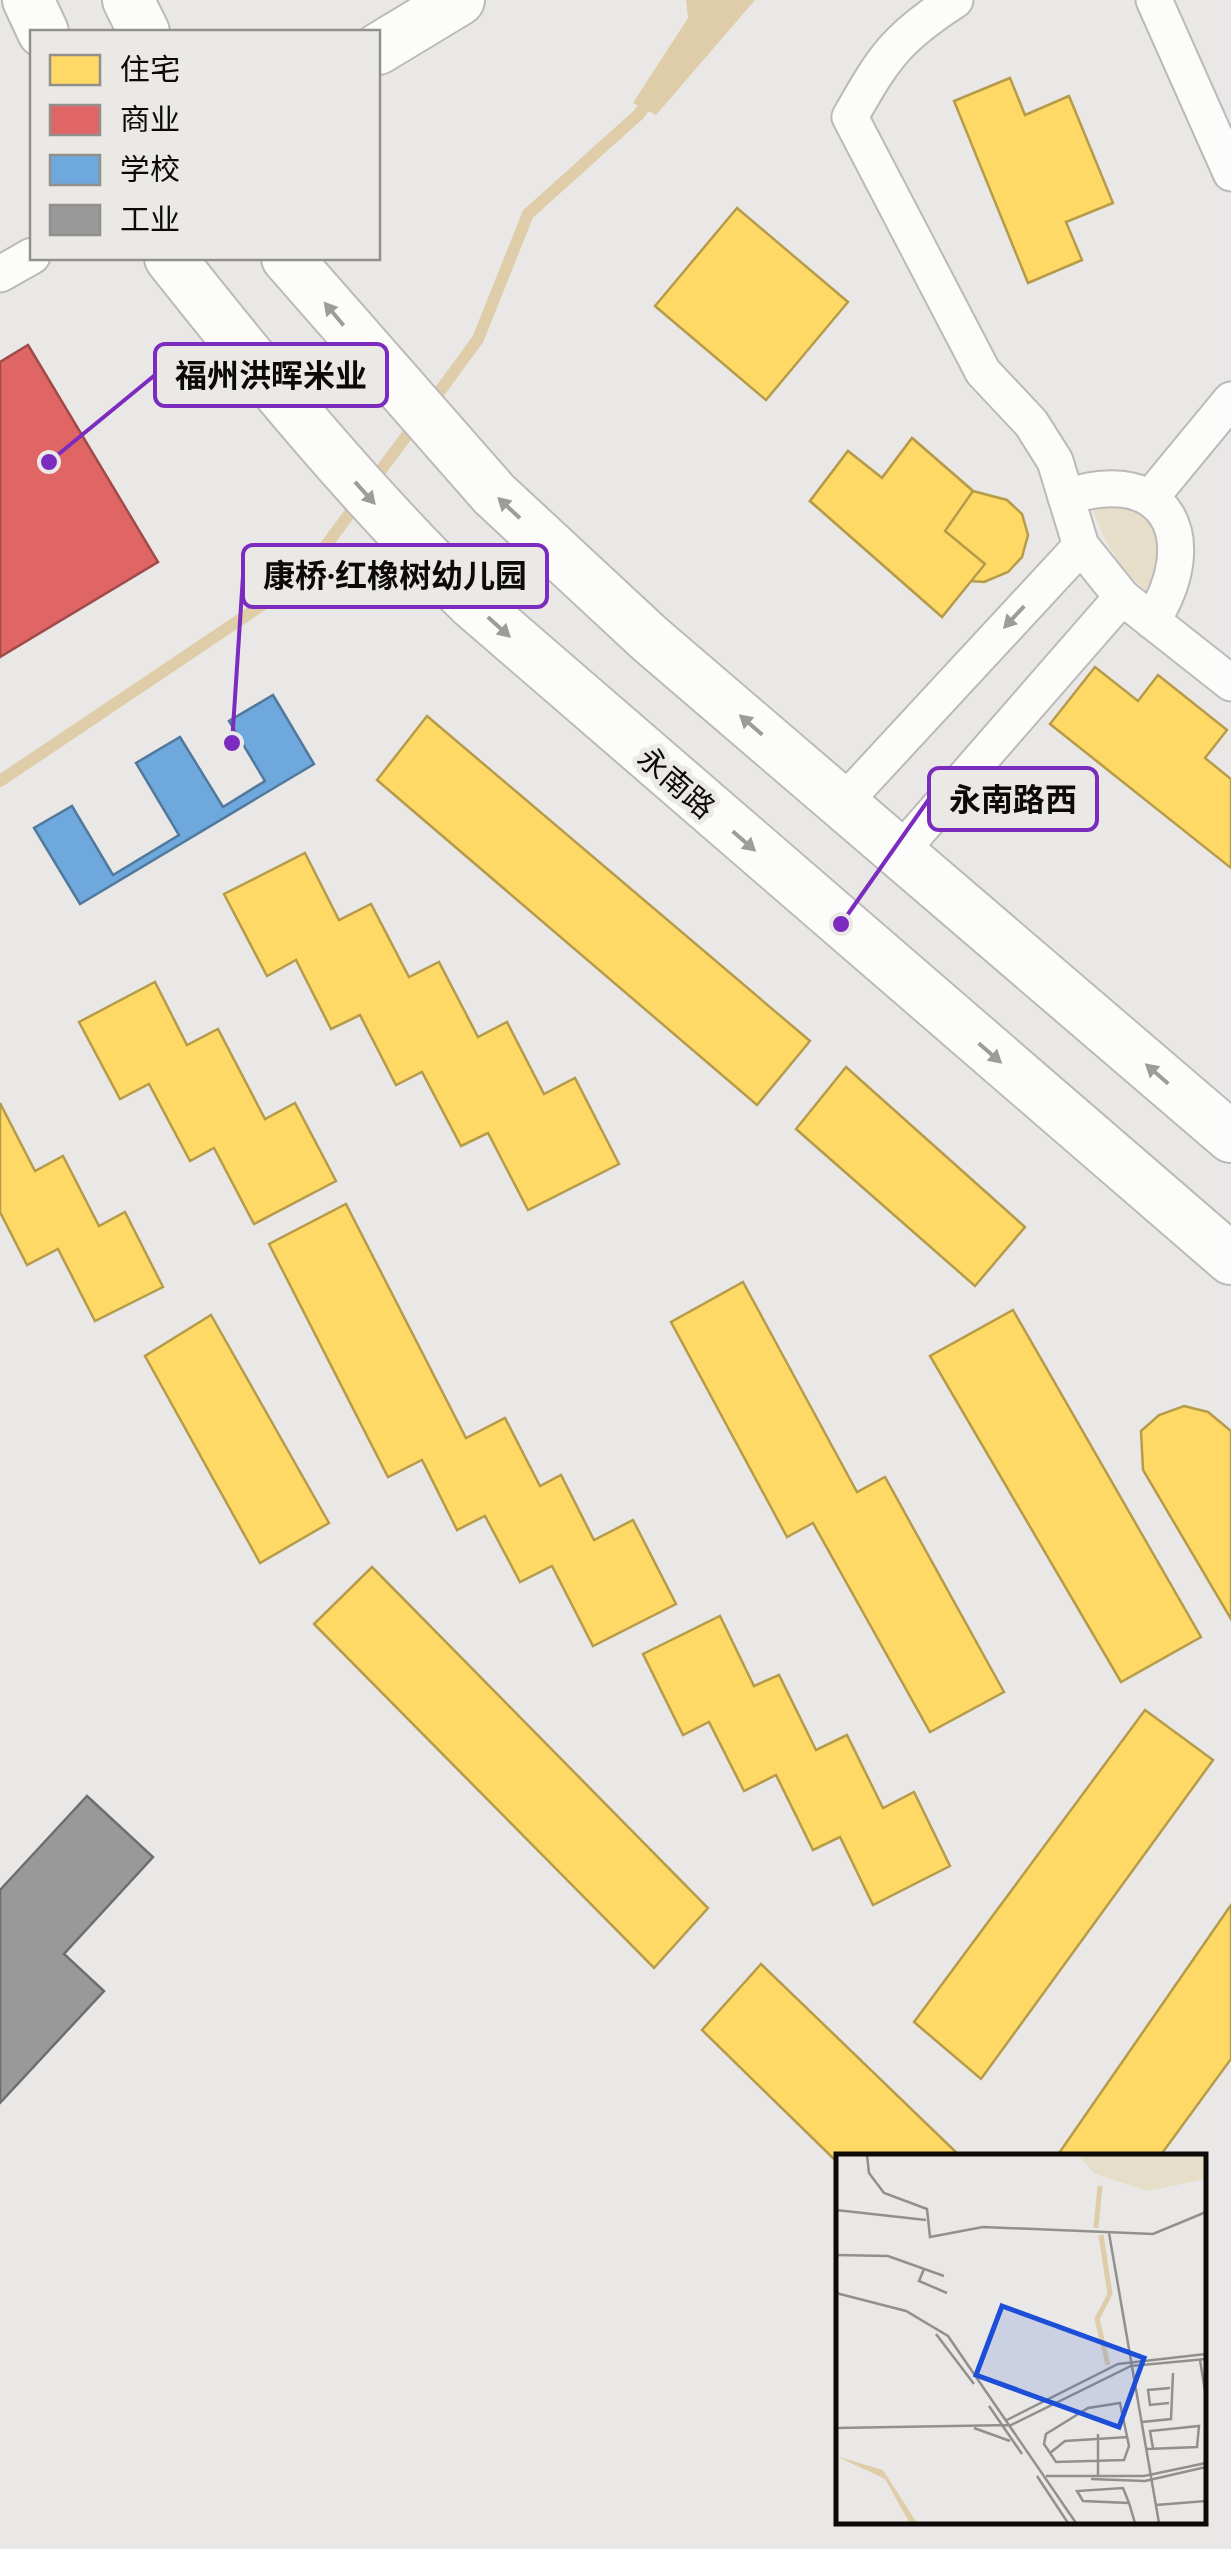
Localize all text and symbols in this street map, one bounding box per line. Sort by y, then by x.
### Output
legend [30,30,380,260]
text: 住宅 [120,50,180,89]
text: 商业 [120,100,180,139]
text: 学校 [120,150,180,189]
text: 工业 [120,200,180,239]
one-way arrow [324,302,345,327]
callout: 福州洪晖米业 [155,344,387,406]
text: 福州洪晖米业 [175,355,367,397]
one-way arrow [353,481,376,505]
one-way arrow [498,497,522,520]
callout: 康桥·红橡树幼儿园 [243,545,547,607]
text: 康桥·红橡树幼儿园 [263,555,527,597]
one-way arrow [1003,605,1026,629]
one-way arrow [486,616,511,638]
one-way arrow [739,715,764,737]
street label: 永南路 [630,738,723,827]
callout: 永南路西 [929,768,1097,830]
text: 永南路西 [949,779,1077,821]
one-way arrow [731,830,756,852]
one-way arrow [978,1041,1003,1063]
one-way arrow [1145,1063,1170,1085]
inset map [836,2154,1206,2524]

